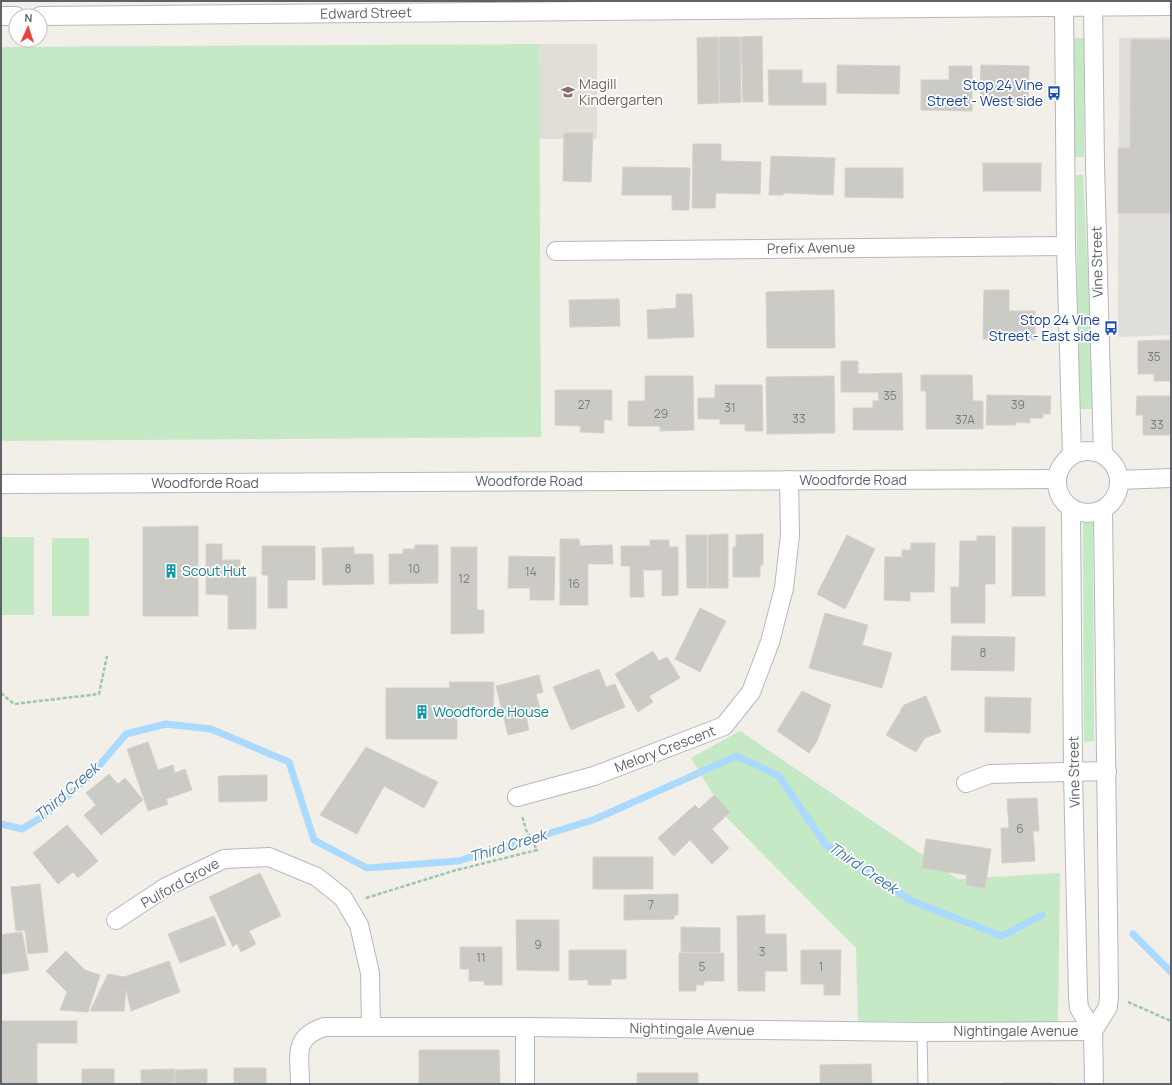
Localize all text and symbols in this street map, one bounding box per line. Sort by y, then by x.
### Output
street label: Edward Street [320,2,412,23]
north arrow [8,8,48,48]
text: N [24,10,33,25]
place label: Magill Kindergarten [579,74,663,109]
place label: Stop 24 Vine Street - West side [927,75,1043,110]
school or university icon: Magill Kindergarten [560,84,576,100]
bus stop icon: Stop 24 Vine Street - West side [1046,85,1062,101]
street label: Vine Street [1086,226,1107,298]
street label: Prefix Avenue [767,237,855,258]
place label: Stop 24 Vine Street - East side [989,310,1100,345]
bus stop icon: Stop 24 Vine Street - East side [1103,320,1119,336]
house number: 35 [1147,348,1161,365]
house number: 35 [883,387,897,404]
house number: 27 [578,396,590,413]
house number: 39 [1011,396,1025,413]
house number: 31 [724,399,736,416]
house number: 29 [654,405,668,422]
house number: 33 [792,410,806,427]
house number: 37A [955,411,975,428]
house number: 33 [1150,416,1164,433]
street label: Woodforde Road [799,470,907,489]
street label: Woodforde Road [475,471,583,490]
street label: Woodforde Road [151,473,259,492]
house number: 8 [345,560,352,577]
house number: 10 [408,560,420,577]
place label: Scout Hut [182,561,247,580]
building icon: Scout Hut [163,563,179,579]
house number: 14 [525,563,537,580]
house number: 12 [458,570,470,587]
house number: 16 [568,575,580,592]
house number: 8 [980,644,987,661]
place label: Woodforde House [433,702,549,721]
building icon: Woodforde House [414,704,430,720]
street label: Melory Crescent [612,720,718,776]
street label: Vine Street [1063,736,1084,808]
water label: Third Creek [30,756,105,826]
house number: 6 [1016,820,1024,837]
water label: Third Creek [467,823,551,867]
water label: Third Creek [824,837,904,900]
street label: Pulford Grove [137,853,222,912]
house number: 7 [648,896,654,913]
house number: 9 [534,936,542,953]
house number: 3 [759,943,765,960]
house number: 11 [476,949,486,966]
house number: 5 [699,958,706,975]
house number: 1 [819,958,823,975]
street label: Nightingale Avenue [629,1018,755,1039]
street label: Nightingale Avenue [954,1021,1078,1040]

